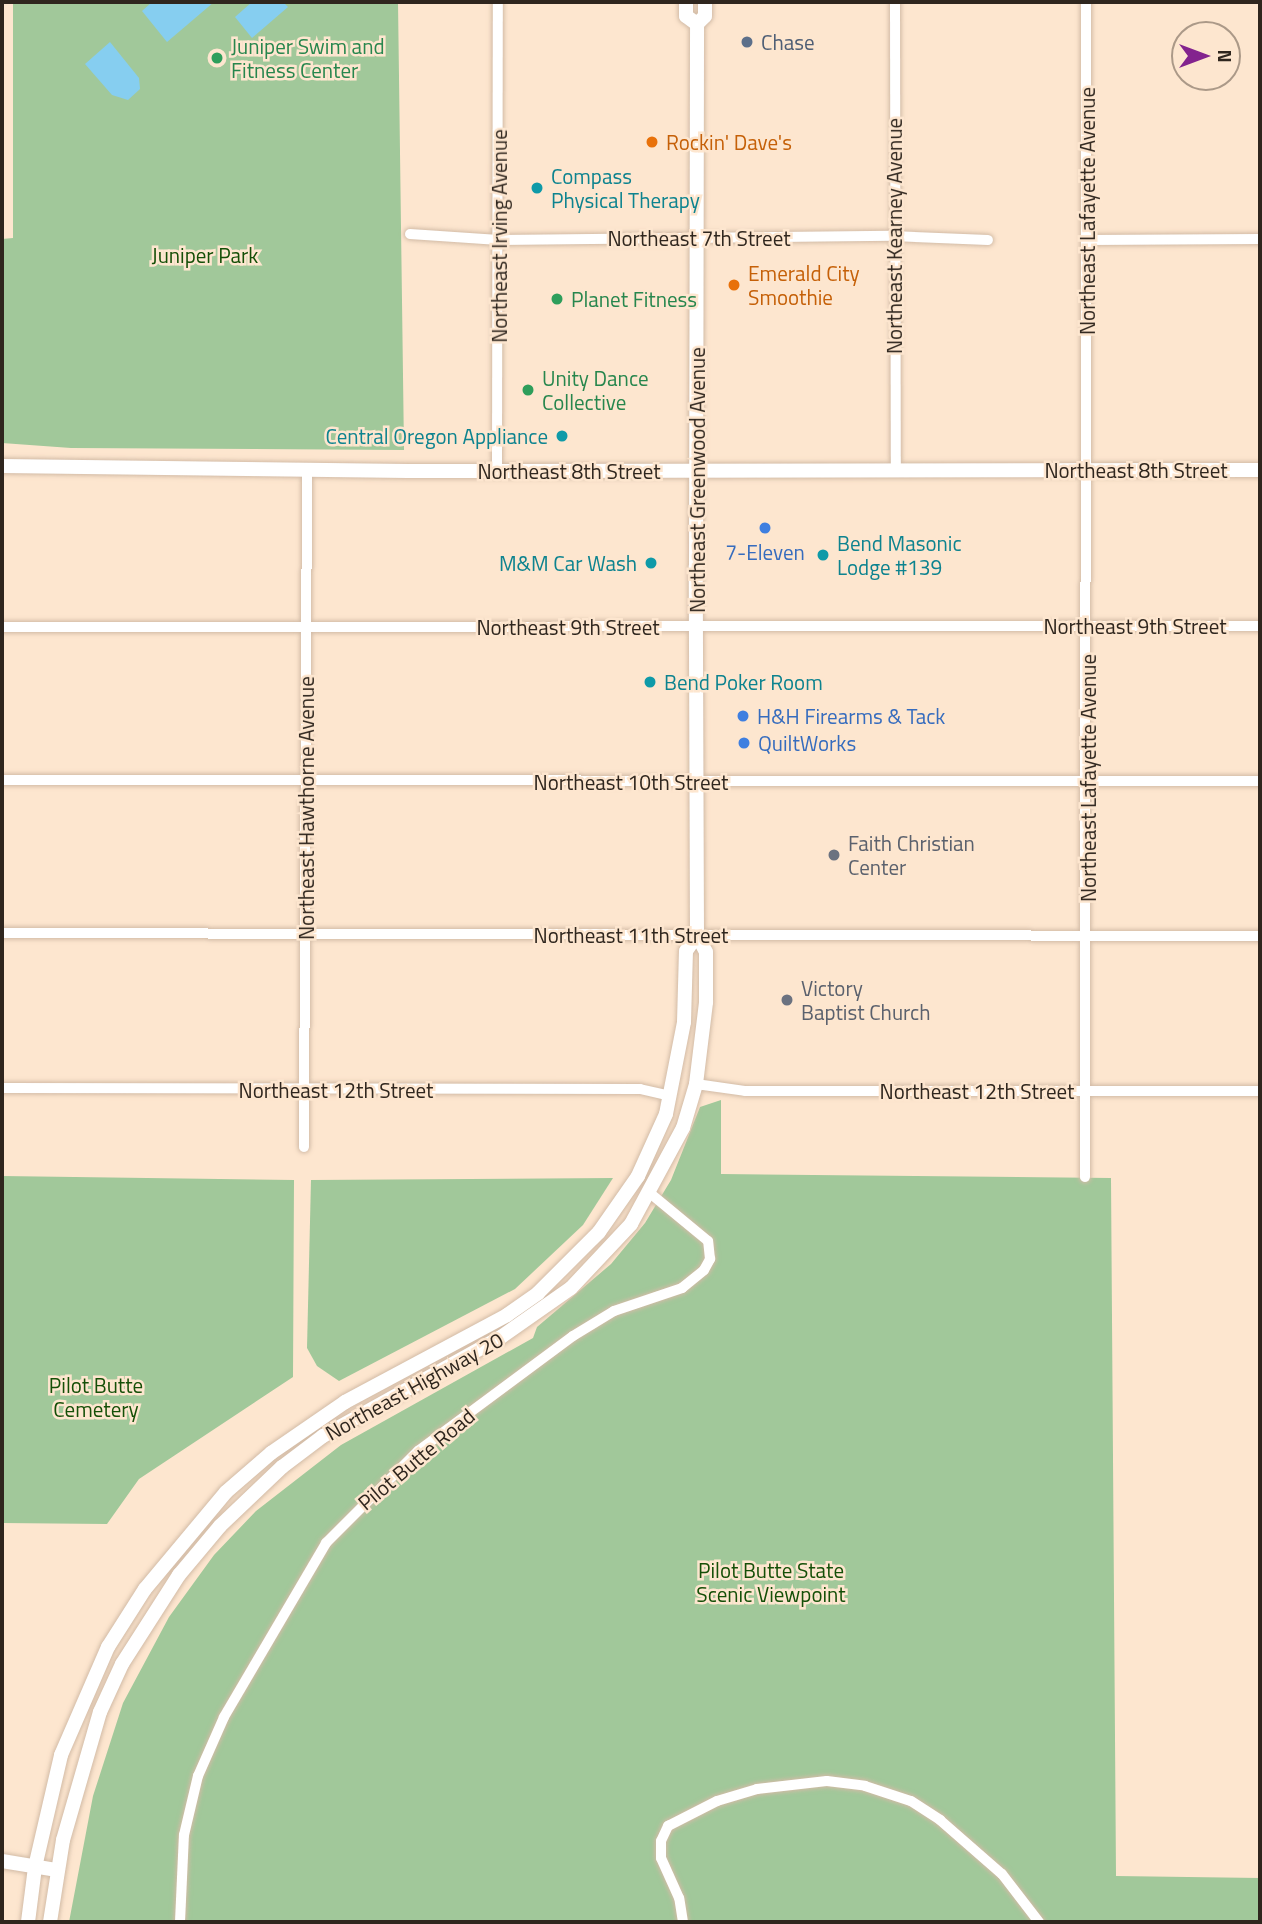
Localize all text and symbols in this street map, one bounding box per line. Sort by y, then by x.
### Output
north arrow [1171,21,1241,91]
place label: Chase [761,29,815,55]
place label: Juniper Swim and Fitness Center [231,33,385,83]
marker: Chase [739,34,755,50]
text: N [1211,49,1240,63]
marker: Juniper Swim and Fitness Center [209,50,225,66]
street label: Northeast Lafayette Avenue [1074,87,1100,335]
street label: Northeast Kearney Avenue [881,118,907,354]
street label: Northeast Irving Avenue [486,129,512,343]
place label: Rockin' Dave's [666,129,792,155]
marker: Rockin' Dave's [644,134,660,150]
place label: Compass Physical Therapy [551,163,700,213]
marker: Compass Physical Therapy [529,180,545,196]
street label: Northeast 7th Street [607,225,791,251]
park label: Juniper Park [152,242,258,268]
place label: Emerald City Smoothie [748,260,860,310]
marker: Emerald City Smoothie [726,277,742,293]
place label: Planet Fitness [571,286,697,312]
marker: Planet Fitness [549,291,565,307]
street label: Northeast Greenwood Avenue [684,347,710,613]
place label: Unity Dance Collective [542,365,649,415]
marker: Unity Dance Collective [520,382,536,398]
place label: Central Oregon Appliance [326,423,548,449]
marker: Central Oregon Appliance [554,428,570,444]
street label: Northeast 8th Street [1044,457,1228,483]
street label: Northeast 8th Street [477,458,661,484]
marker: 7-Eleven [757,520,773,536]
place label: Bend Masonic Lodge #139 [837,530,962,580]
place label: 7-Eleven [725,539,805,565]
marker: Bend Masonic Lodge #139 [815,547,831,563]
place label: M&M Car Wash [499,550,637,576]
marker: M&M Car Wash [643,555,659,571]
street label: Northeast 9th Street [1043,613,1227,639]
street label: Northeast 9th Street [476,614,660,640]
street label: Northeast Lafayette Avenue [1075,654,1101,902]
place label: Bend Poker Room [664,669,823,695]
marker: Bend Poker Room [642,674,658,690]
street label: Northeast Hawthorne Avenue [293,676,319,940]
place label: H&H Firearms & Tack [757,703,945,729]
marker: H&H Firearms & Tack [735,708,751,724]
place label: QuiltWorks [758,730,856,756]
marker: QuiltWorks [736,735,752,751]
street label: Northeast 10th Street [534,769,728,795]
place label: Faith Christian Center [848,830,975,880]
marker: Faith Christian Center [826,847,842,863]
street label: Northeast 11th Street [534,922,728,948]
place label: Victory Baptist Church [801,975,931,1025]
marker: Victory Baptist Church [779,992,795,1008]
street label: Northeast 12th Street [239,1077,433,1103]
street label: Northeast 12th Street [880,1078,1074,1104]
street label: Northeast Highway 20 [321,1327,507,1445]
park label: Pilot Butte Cemetery [49,1372,143,1422]
street label: Pilot Butte Road [353,1403,479,1515]
park label: Pilot Butte State Scenic Viewpoint [696,1557,846,1607]

